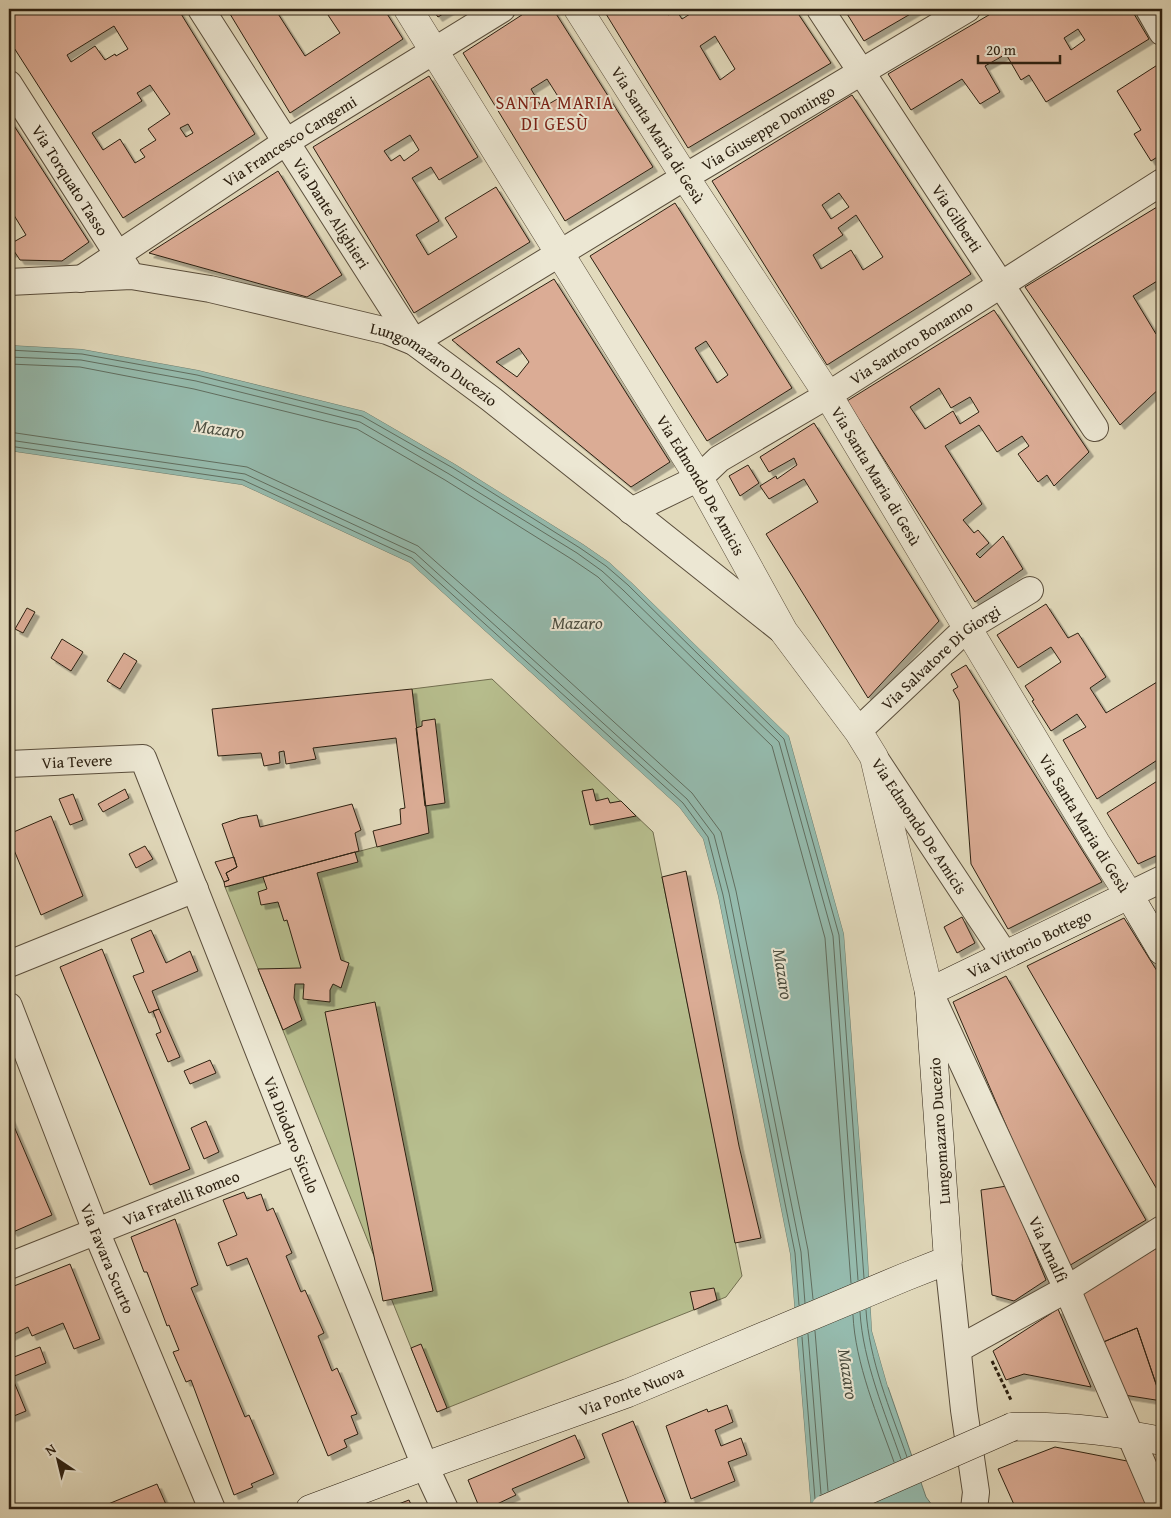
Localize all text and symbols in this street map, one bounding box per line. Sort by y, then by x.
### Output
scale bar [978,32,1061,64]
text: 20 m [986,39,1017,60]
street label: Via Santa Maria di Gesù [605,61,711,208]
street label: Via Giuseppe Domingo [697,79,839,177]
street label: Via Francesco Cangemi [218,89,362,193]
district label: SANTA MARIA DI GESÙ [496,89,614,137]
street label: Via Torquato Tasso [26,120,115,240]
street label: Via Dante Alighieri [287,153,376,274]
street label: Via Gilberti [926,179,989,257]
street label: Via Santoro Bonanno [845,294,977,390]
street label: Lungomazaro Ducezio [368,315,503,412]
street label: Via Santa Maria di Gesù [825,402,927,550]
street label: Via Edmondo De Amicis [651,410,751,560]
water label: Mazaro [192,412,247,445]
street label: Via Salvatore Di Giorgi [875,599,1005,715]
water label: Mazaro [551,609,603,636]
street label: Via Tevere [41,747,113,775]
street label: Via Santa Maria di Gesù [1033,749,1137,897]
street label: Via Edmondo De Amicis [866,753,974,899]
street label: Via Vittorio Bottego [963,903,1095,984]
water label: Mazaro [766,947,801,1002]
street label: Lungomazaro Ducezio [922,1057,956,1205]
street label: Via Diodoro Siculo [258,1073,326,1197]
street label: Via Fratelli Romeo [119,1163,243,1232]
street label: Via Favara Scurto [74,1200,141,1317]
street label: Via Amalfi [1023,1212,1074,1287]
water label: Mazaro [831,1347,866,1402]
street label: Via Ponte Nuova [575,1359,687,1422]
north arrow [32,1436,82,1486]
text: N [41,1438,61,1460]

